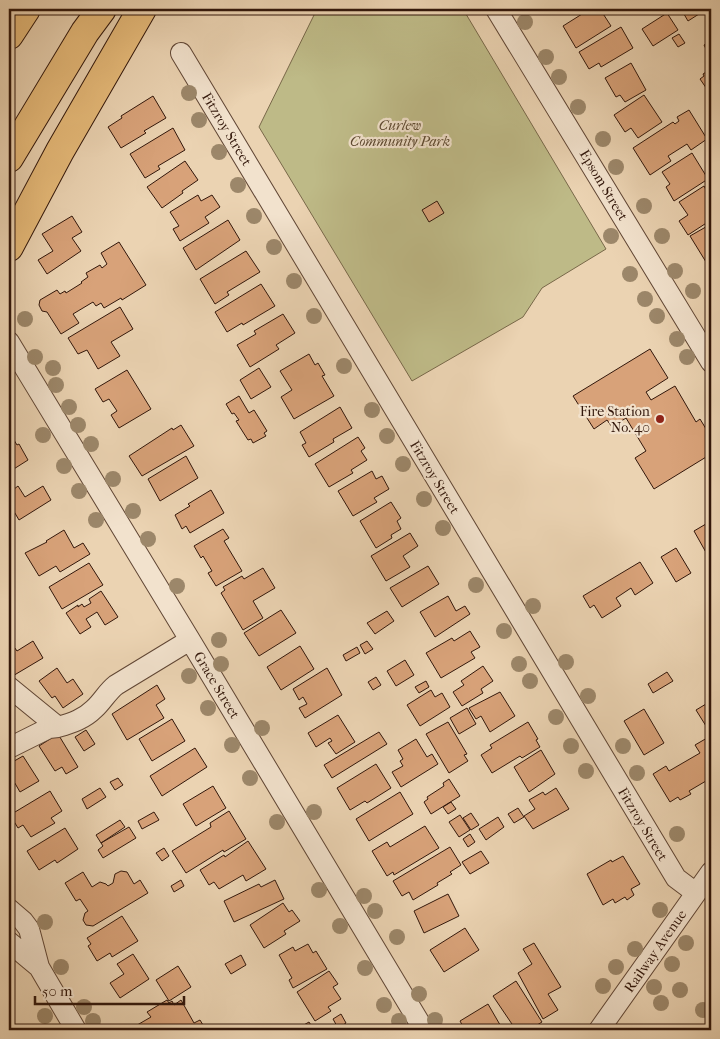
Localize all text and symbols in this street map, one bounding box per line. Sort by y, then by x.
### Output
street label: Fitzroy Street [198,89,255,169]
park label: Curlew Community Park [350,117,450,150]
street label: Epsom Street [576,147,631,224]
place label: Fire Station No. 40 [580,403,650,436]
marker: Fire Station No. 40 [654,413,666,425]
street label: Fitzroy Street [406,437,463,517]
street label: Grace Street [190,649,243,722]
street label: Fitzroy Street [614,784,671,864]
street label: Railway Avenue [621,907,690,996]
scale bar [35,974,184,1006]
text: 50 m [42,982,73,1000]

